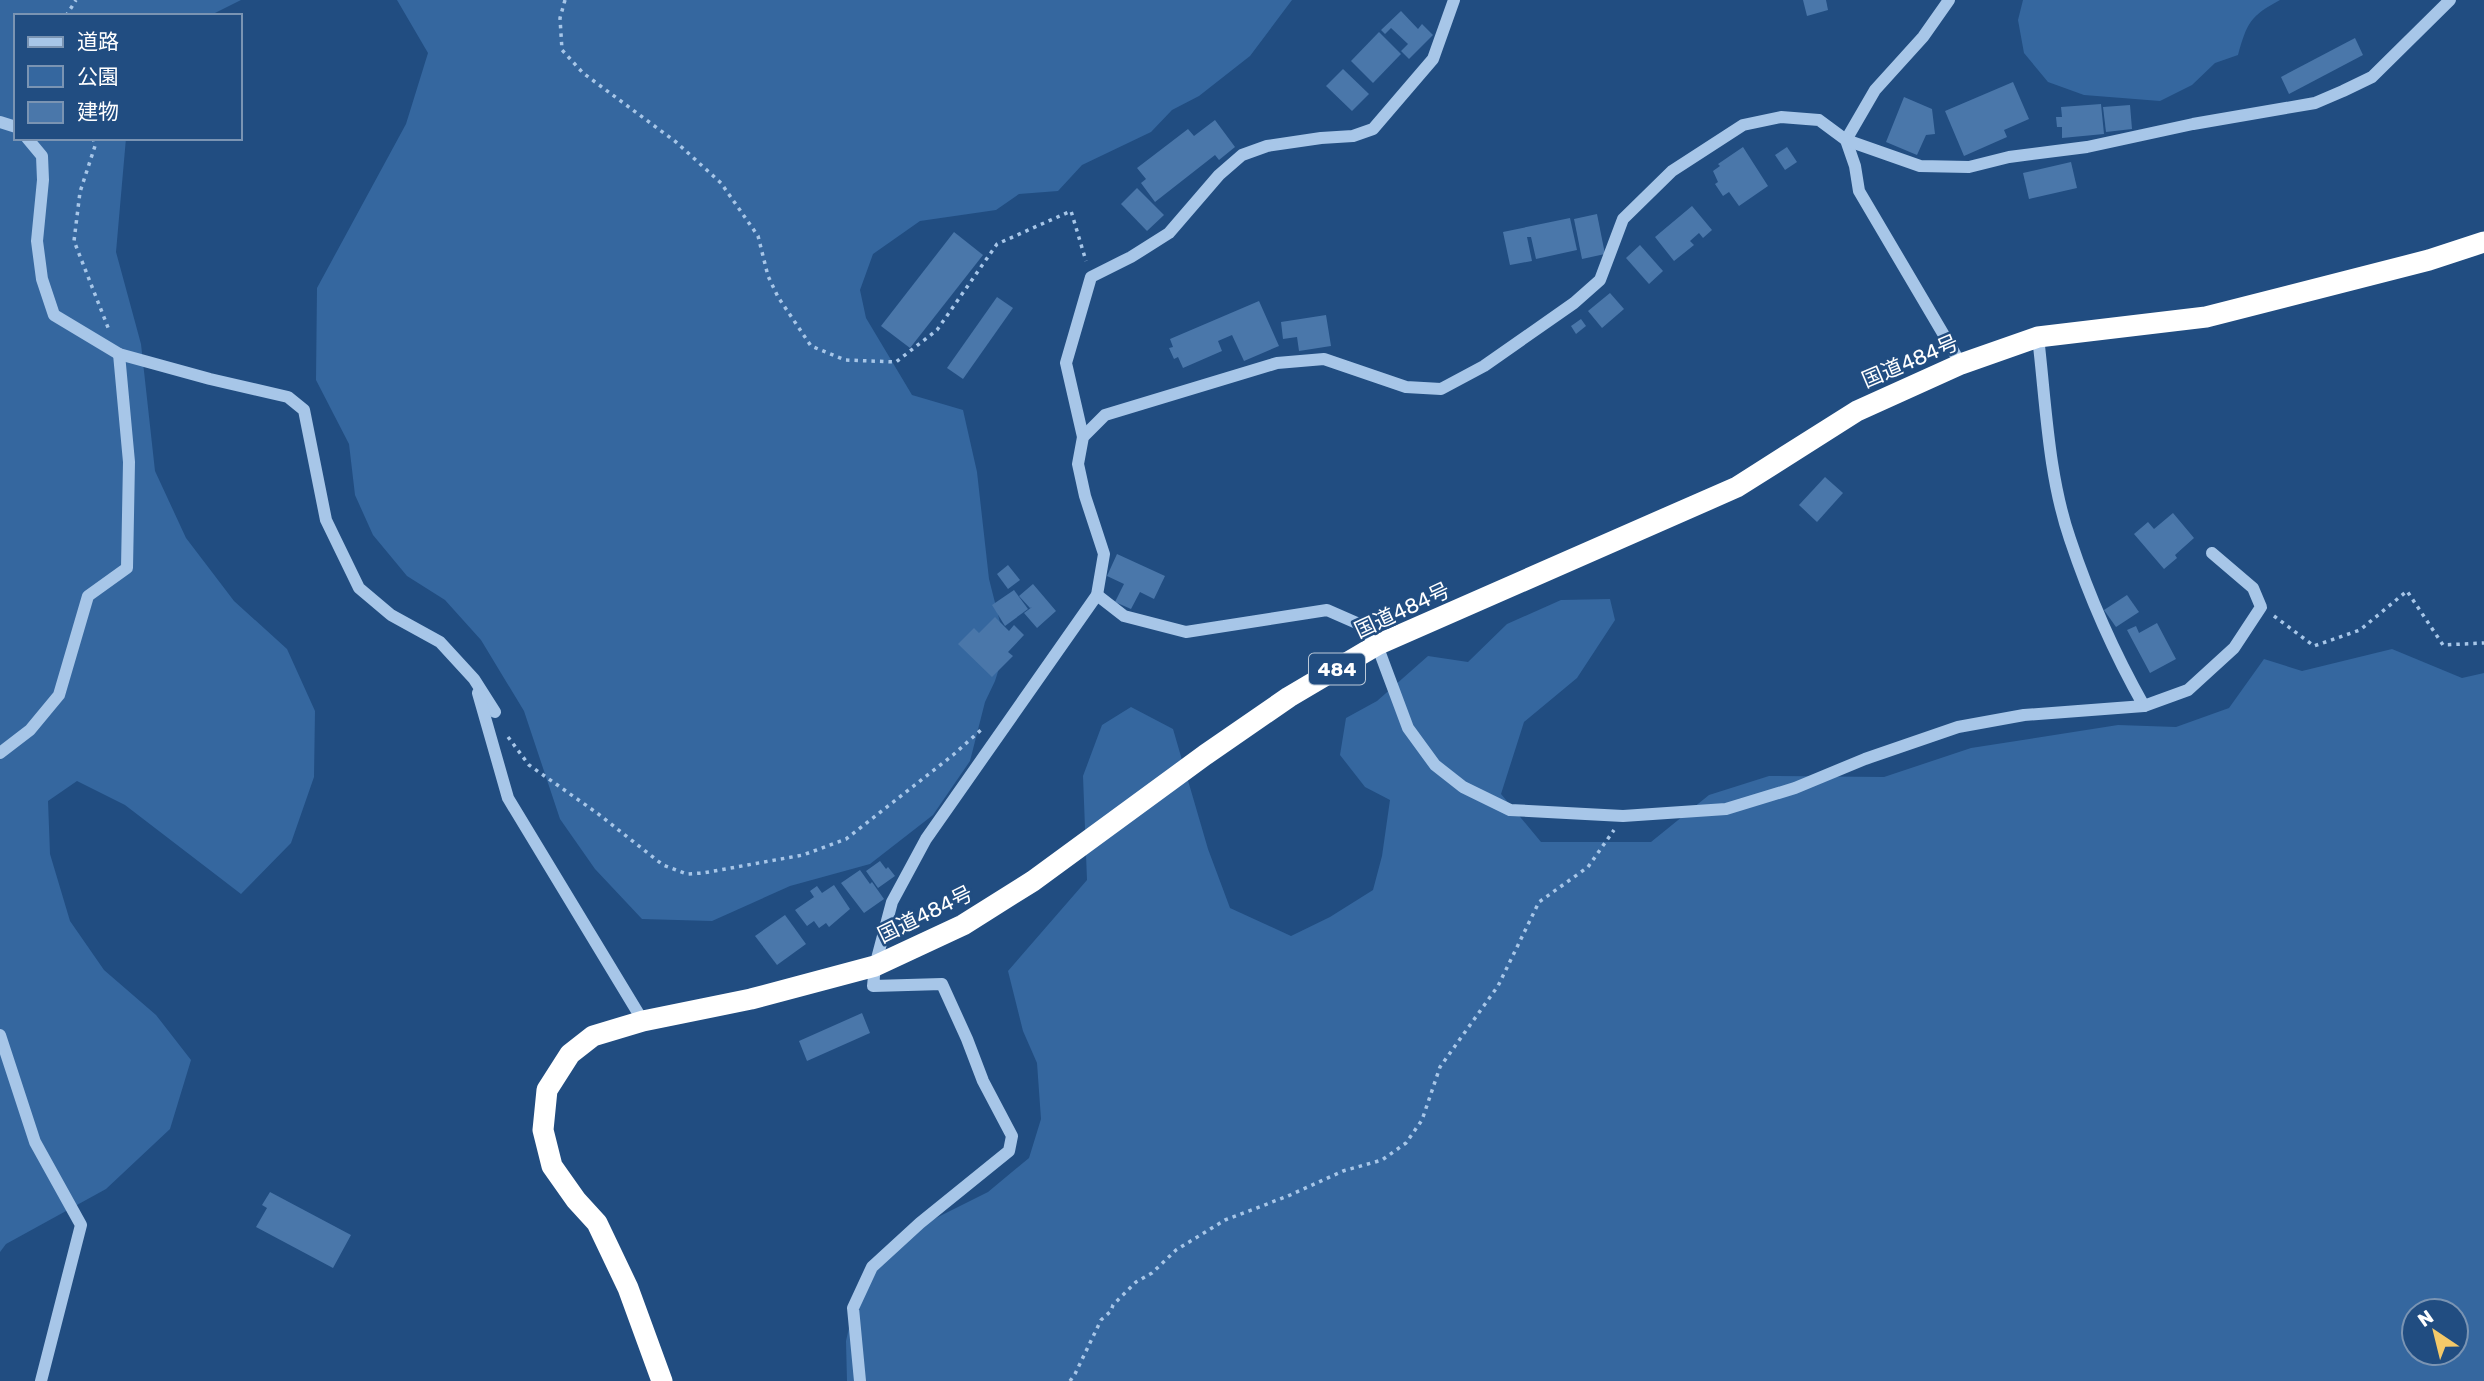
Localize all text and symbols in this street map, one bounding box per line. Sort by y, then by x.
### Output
legend [14,14,242,140]
text: 道路 [77,29,119,54]
text: 公園 [77,64,119,89]
text: 建物 [77,99,119,124]
street label: 国道484号 [1858,329,1962,393]
street label: 国道484号 [1350,577,1454,643]
road number: 484 [1309,654,1365,684]
street label: 国道484号 [873,880,977,948]
north arrow [2400,1297,2470,1367]
text: N [2413,1305,2438,1332]

